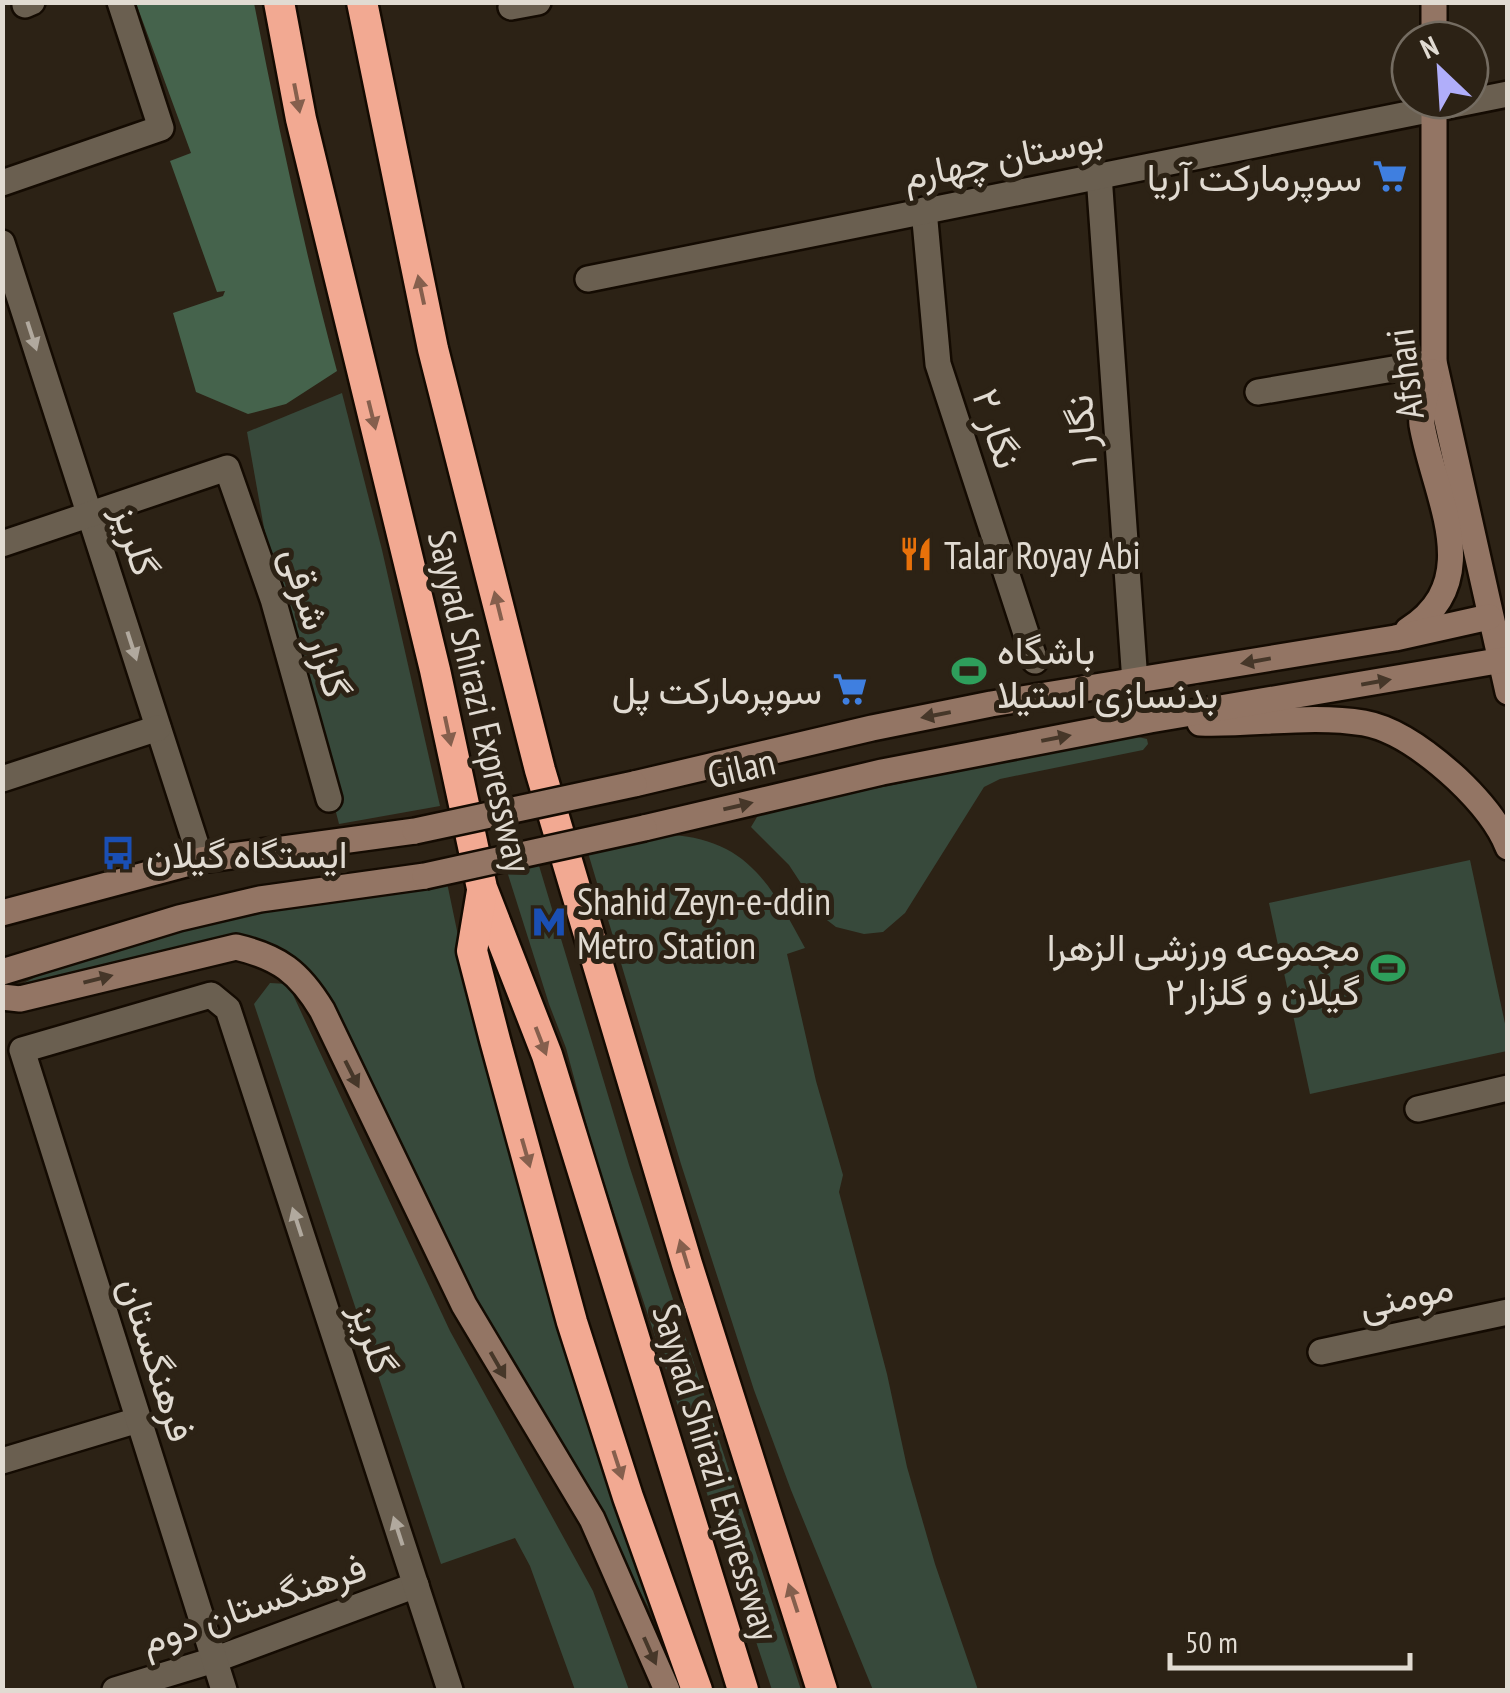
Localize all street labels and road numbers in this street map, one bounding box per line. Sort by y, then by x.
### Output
street label: بوستان چهارم [899,113,1108,202]
street label: Afshari [1374,326,1434,422]
street label: نگار ۲ [962,382,1034,474]
street label: نگار ۱ [1053,393,1107,469]
street label: گلریز [102,498,171,582]
street label: Sayyad Shirazi Expressway [418,525,544,877]
street label: گلزار شرقی [271,541,363,703]
street label: Gilan [703,736,779,798]
street label: مومنی [1354,1261,1458,1329]
street label: فرهنگستان [108,1271,208,1447]
street label: گلریز [340,1296,409,1380]
street label: Sayyad Shirazi Expressway [643,1298,792,1647]
street label: فرهنگستان دوم [134,1541,373,1666]

